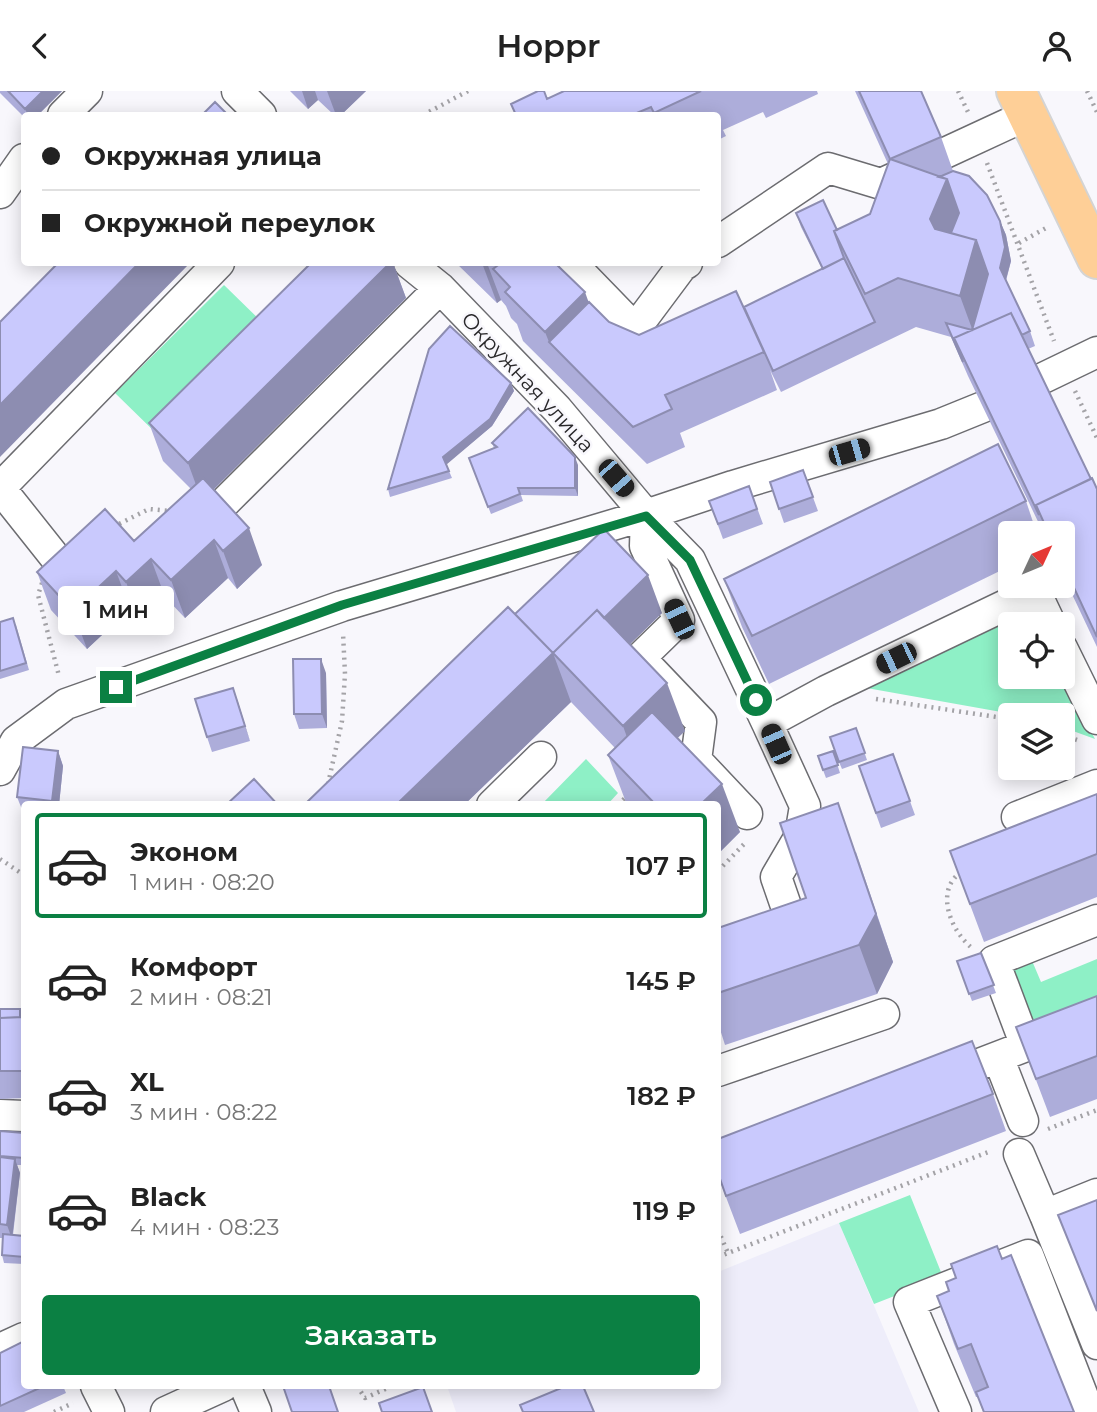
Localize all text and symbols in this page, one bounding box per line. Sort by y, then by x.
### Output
text: Hoppr [497,26,600,65]
icon: back [21,27,59,65]
icon: person [1038,27,1076,65]
text: Окружная улица [84,140,322,172]
text: Окружной переулок [84,207,375,239]
street label: Окружная улица [456,307,600,457]
car [826,436,873,468]
car [595,455,638,501]
north arrow [998,521,1074,599]
map controls [998,521,1075,780]
callout: 1 мин [58,585,174,635]
text: 1 мин [83,596,149,624]
car [661,596,698,642]
button: locate [998,612,1075,689]
car [873,639,920,677]
route end [100,671,132,703]
route start [740,684,772,716]
button: layers [998,703,1075,780]
car [758,721,795,767]
icon: car [46,834,109,897]
text: Эконом [130,836,238,868]
text: 107 ₽ [626,850,696,882]
text: 1 мин · 08:20 [130,868,275,896]
icon: car [46,949,109,1012]
text: Комфорт [130,951,257,983]
text: 145 ₽ [626,965,696,997]
text: 2 мин · 08:21 [130,983,273,1011]
icon: car [46,1064,109,1127]
text: XL [130,1066,164,1098]
text: 182 ₽ [627,1080,696,1112]
text: 3 мин · 08:22 [130,1098,277,1126]
icon: car [46,1179,109,1242]
text: Black [130,1181,206,1213]
text: 119 ₽ [633,1195,696,1227]
text: 4 мин · 08:23 [130,1213,279,1241]
button: Заказать [42,1295,700,1375]

